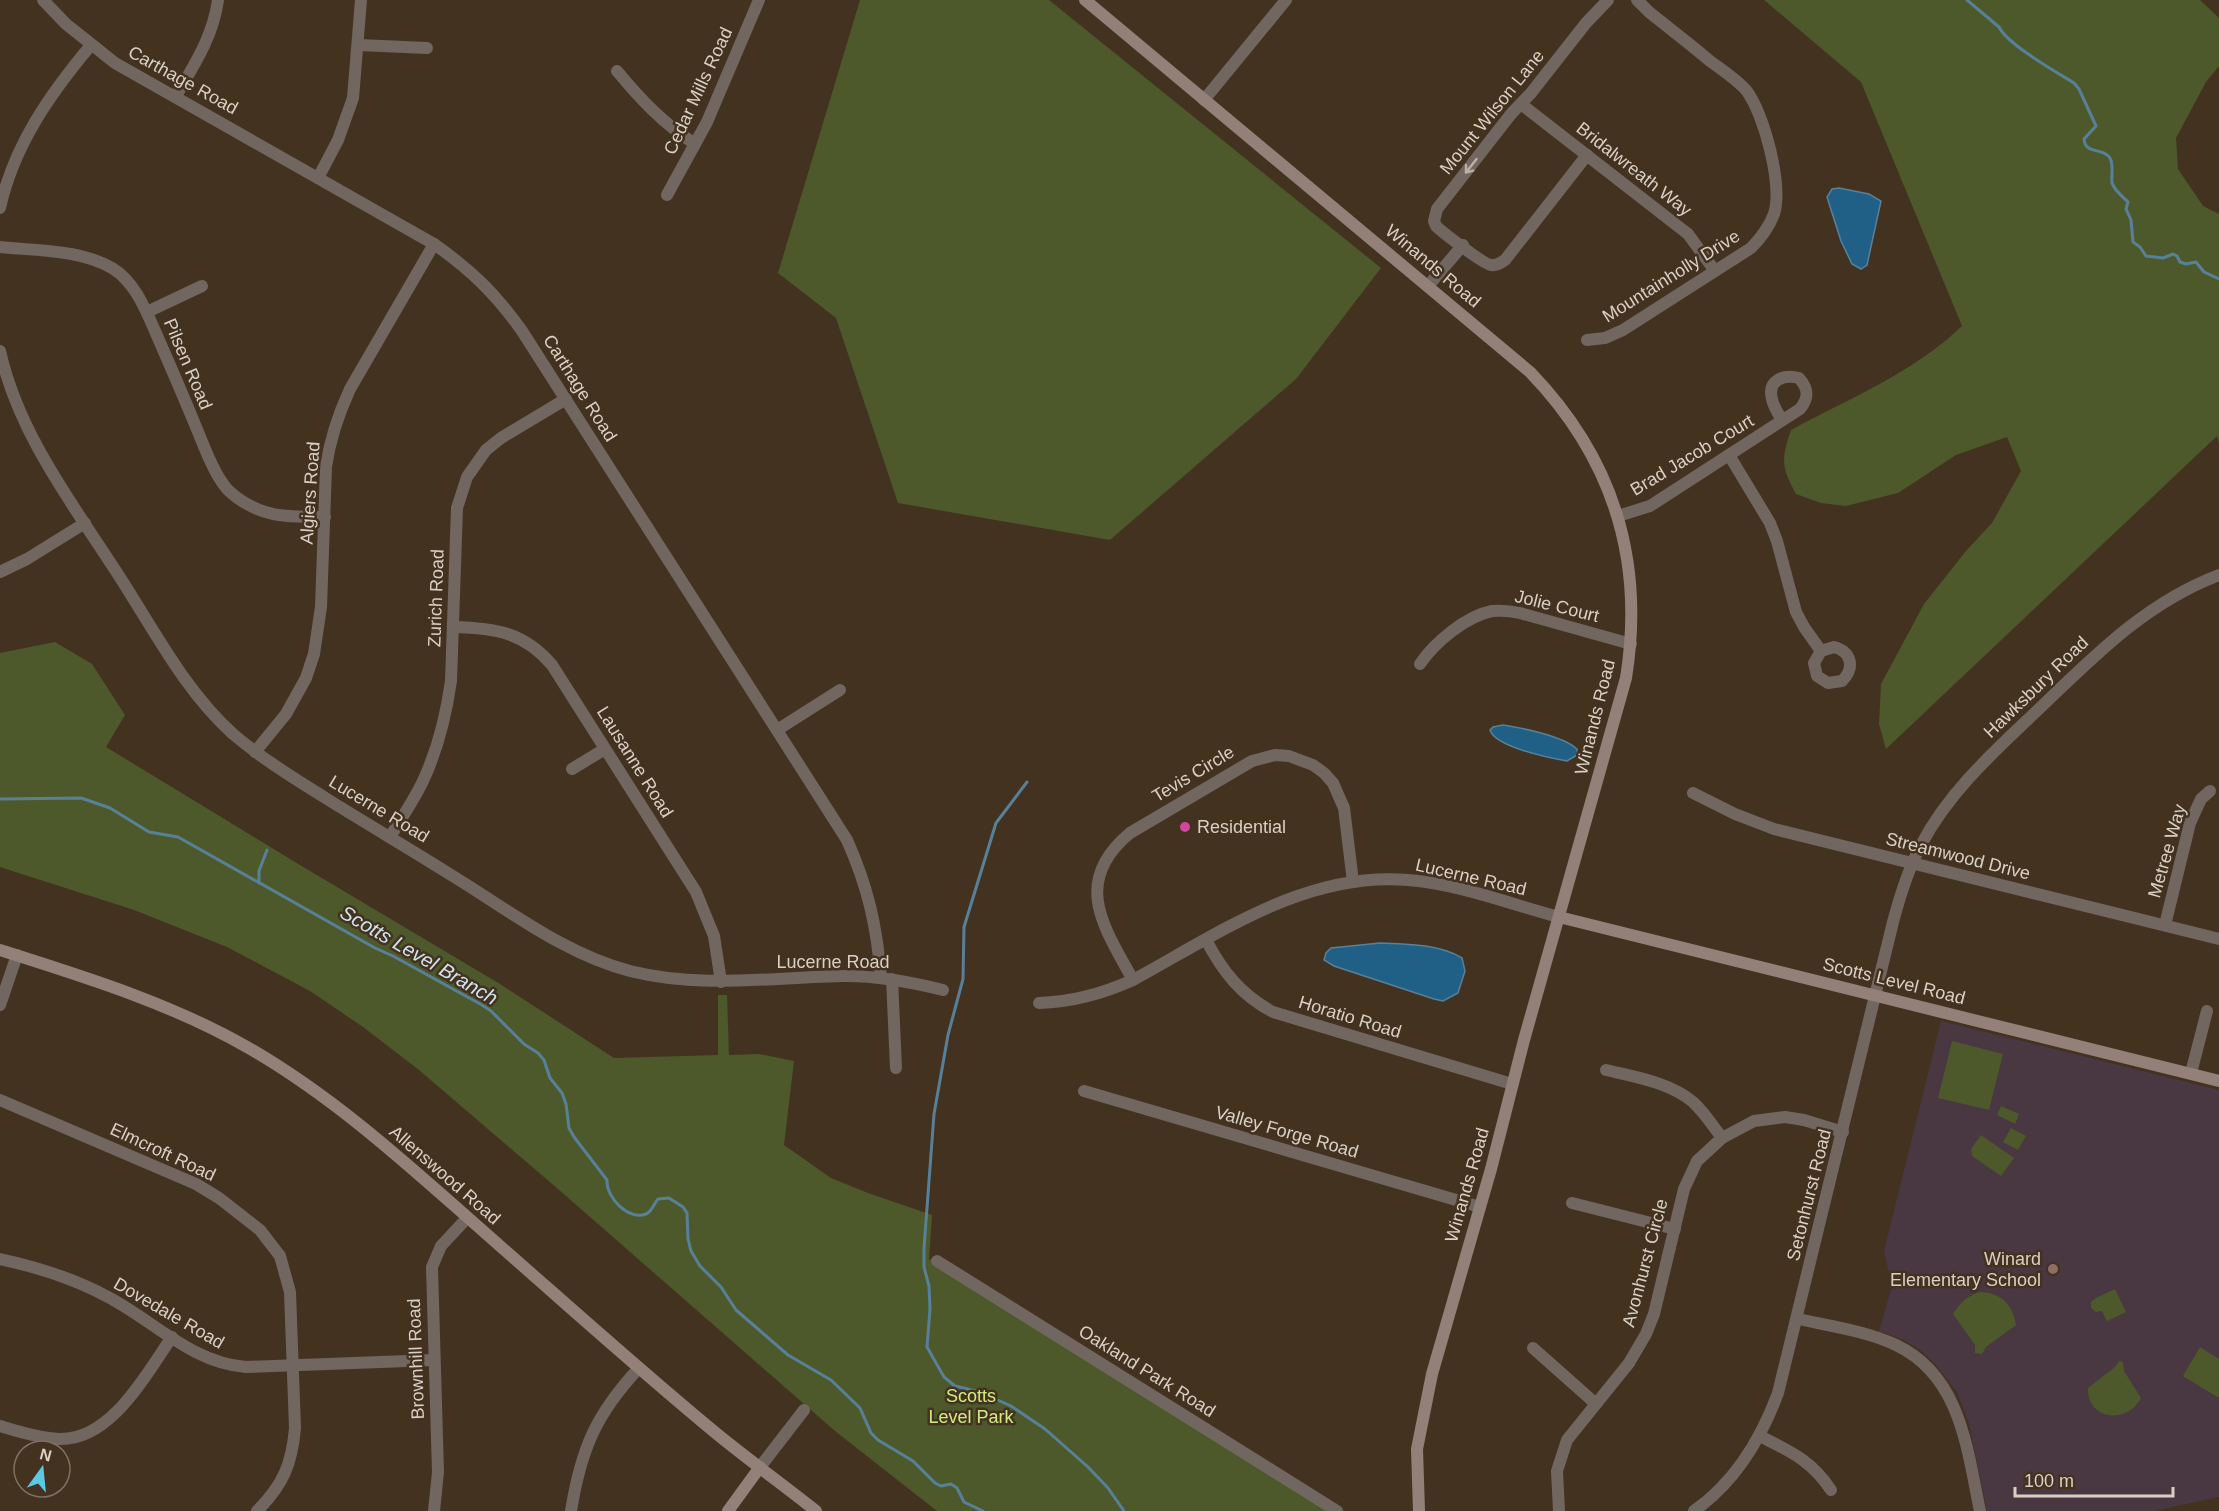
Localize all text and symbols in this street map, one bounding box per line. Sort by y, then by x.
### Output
street label: Cedar Mills Road [660,24,736,158]
street label: Carthage Road [125,42,241,118]
street label: Mount Wilson Lane [1436,46,1548,178]
street label: Bridalwreath Way [1573,118,1695,220]
one-way arrow [1464,158,1477,174]
street label: Winands Road [1381,220,1485,312]
street label: Mountainholly Drive [1599,226,1743,326]
street label: Pilsen Road [160,315,216,413]
street label: Carthage Road [539,331,621,445]
street label: Brad Jacob Court [1627,410,1757,500]
street label: Algiers Road [296,441,324,545]
street label: Zurich Road [424,549,448,647]
street label: Jolie Court [1513,586,1601,626]
street label: Hawksbury Road [1980,632,2092,742]
street label: Winands Road [1571,657,1619,777]
street label: Lausanne Road [593,703,677,821]
street label: Tevis Circle [1148,742,1238,806]
street label: Lucerne Road [325,771,433,847]
street label: Metree Way [2144,802,2190,900]
place label: Residential [1197,817,1286,837]
marker: Residential [1178,820,1192,834]
street label: Streamwood Drive [1884,828,2032,884]
street label: Lucerne Road [1414,855,1528,899]
water label: Scotts Level Branch [336,901,502,1009]
street label: Lucerne Road [776,952,890,972]
street label: Scotts Level Road [1821,954,1967,1008]
street label: Horatio Road [1296,992,1404,1042]
street label: Valley Forge Road [1213,1102,1361,1162]
street label: Elmcroft Road [107,1119,219,1185]
street label: Allenswood Road [386,1121,504,1229]
street label: Winands Road [1441,1125,1493,1245]
street label: Setonhurst Road [1783,1127,1835,1263]
street label: Avonhurst Circle [1618,1197,1672,1329]
place label: Winard Elementary School [1890,1249,2041,1290]
marker: Winard Elementary School [2046,1262,2060,1276]
street label: Dovedale Road [110,1273,228,1353]
street label: Brownhill Road [404,1298,428,1420]
street label: Oakland Park Road [1075,1321,1219,1421]
park label: Scotts Level Park [928,1386,1015,1427]
north arrow [12,1439,72,1499]
text: N [38,1445,54,1465]
scale bar [2015,1460,2172,1498]
text: 100 m [2024,1471,2074,1491]

